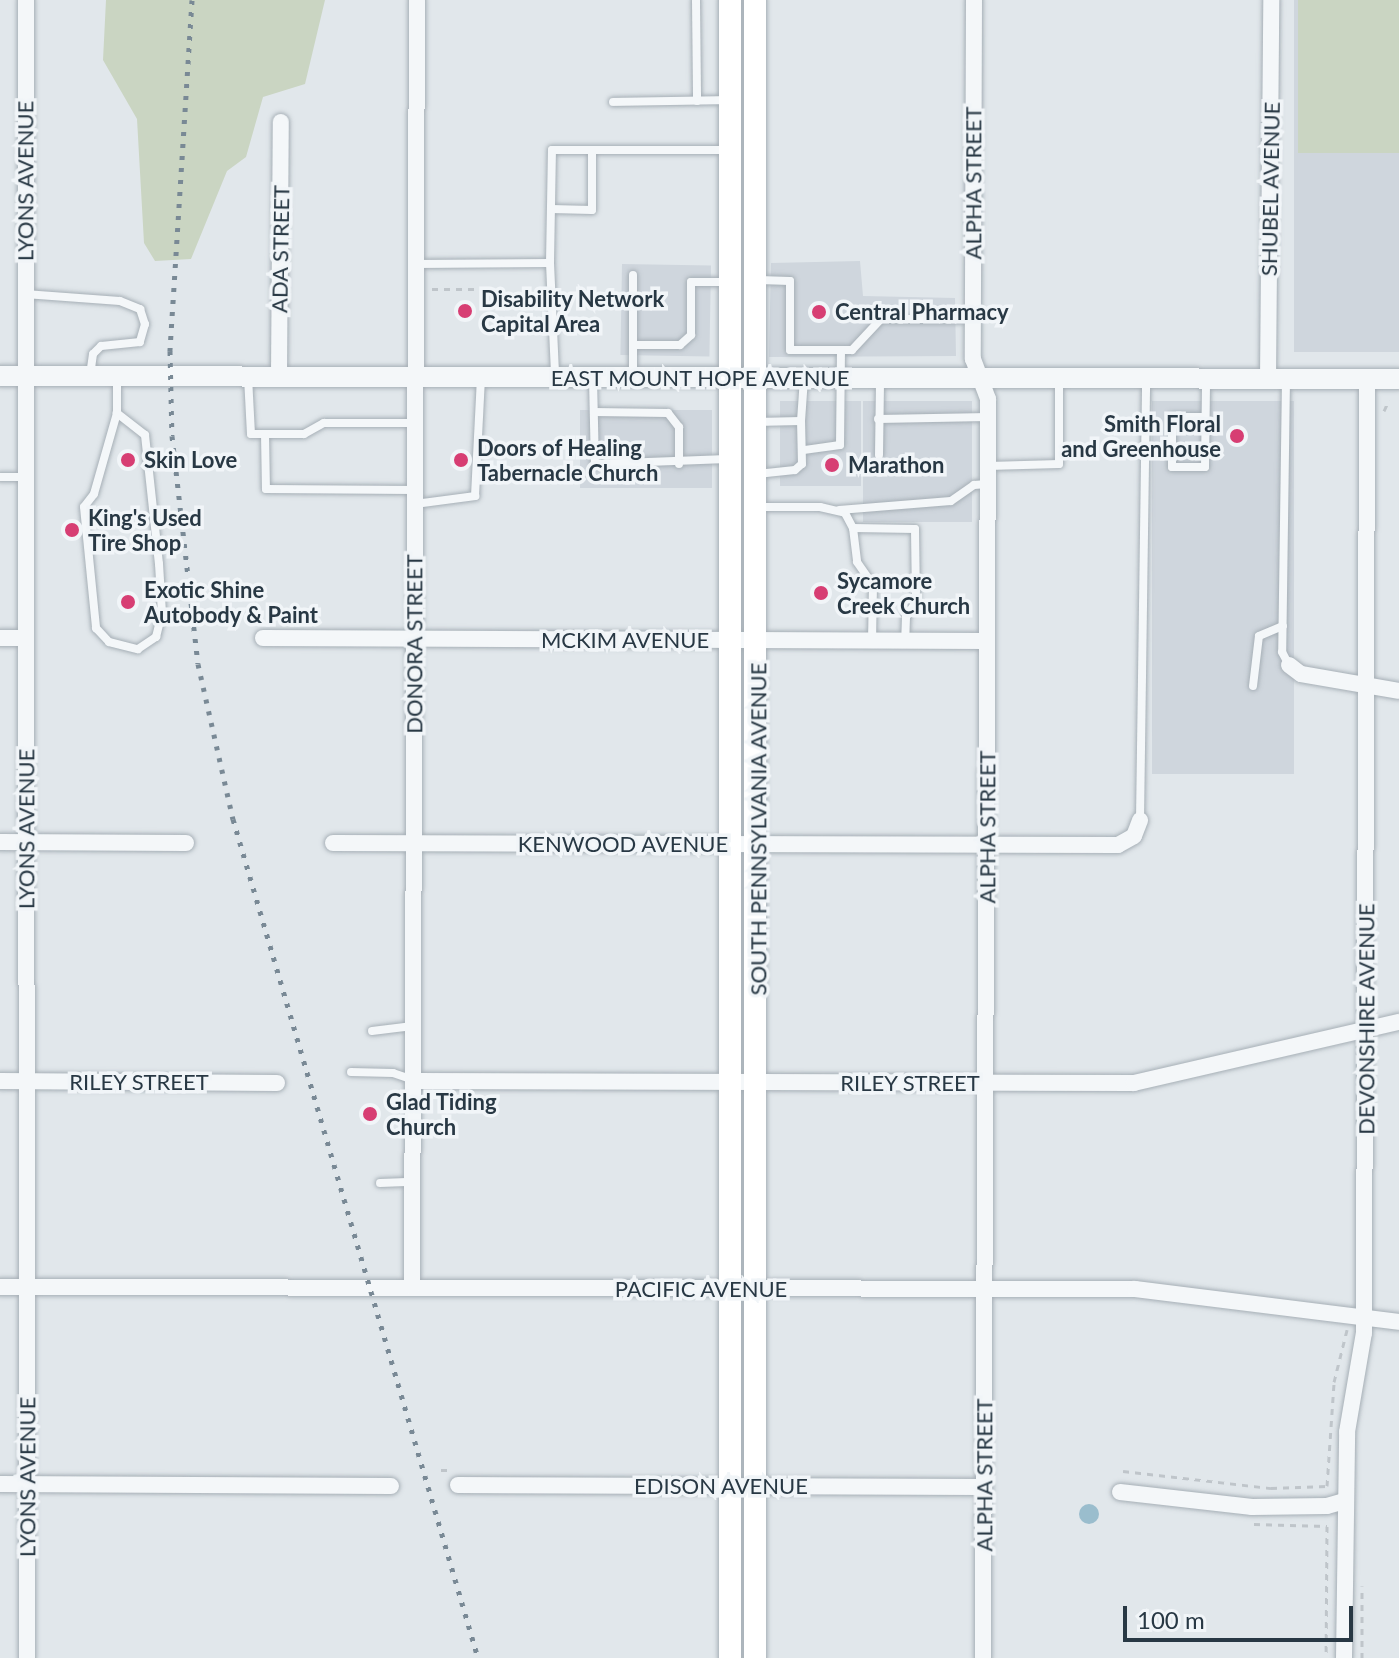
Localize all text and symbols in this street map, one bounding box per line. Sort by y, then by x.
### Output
street label: LYONS AVENUE [12,100,38,262]
street label: SHUBEL AVENUE [1255,101,1285,277]
street label: ALPHA STREET [960,106,986,260]
street label: ADA STREET [266,184,294,314]
place label: Disability Network Capital Area [481,285,665,336]
place label: Central Pharmacy [835,299,1009,325]
marker: Disability Network Capital Area [456,302,474,320]
marker: Central Pharmacy [810,303,828,321]
street label: EAST MOUNT HOPE AVENUE [550,365,850,391]
place label: Smith Floral and Greenhouse [1061,410,1221,462]
marker: Smith Floral and Greenhouse [1228,427,1246,445]
place label: Doors of Healing Tabernacle Church [477,434,658,486]
place label: Skin Love [144,447,237,473]
marker: Skin Love [119,451,137,469]
marker: Doors of Healing Tabernacle Church [452,451,470,469]
place label: Marathon [848,452,944,478]
marker: Marathon [823,456,841,474]
place label: King's Used Tire Shop [88,504,202,556]
marker: King's Used Tire Shop [63,521,81,539]
street label: DONORA STREET [401,554,427,734]
place label: Sycamore Creek Church [837,567,970,618]
place label: Exotic Shine Autobody & Paint [144,576,318,628]
marker: Sycamore Creek Church [812,584,830,602]
marker: Exotic Shine Autobody & Paint [119,593,137,611]
street label: MCKIM AVENUE [541,627,709,653]
street label: SOUTH PENNSYLVANIA AVENUE [745,662,771,996]
street label: LYONS AVENUE [13,748,39,910]
street label: ALPHA STREET [974,750,1000,904]
street label: KENWOOD AVENUE [517,831,729,857]
street label: DEVONSHIRE AVENUE [1353,903,1379,1135]
street label: RILEY STREET [69,1069,209,1095]
street label: RILEY STREET [840,1070,980,1096]
place label: Glad Tiding Church [386,1088,497,1140]
marker: Glad Tiding Church [361,1105,379,1123]
street label: PACIFIC AVENUE [614,1276,788,1302]
street label: LYONS AVENUE [14,1396,40,1558]
street label: ALPHA STREET [971,1398,997,1552]
street label: EDISON AVENUE [634,1473,808,1499]
scale bar [1127,1590,1357,1640]
text: 100 m [1137,1605,1205,1634]

